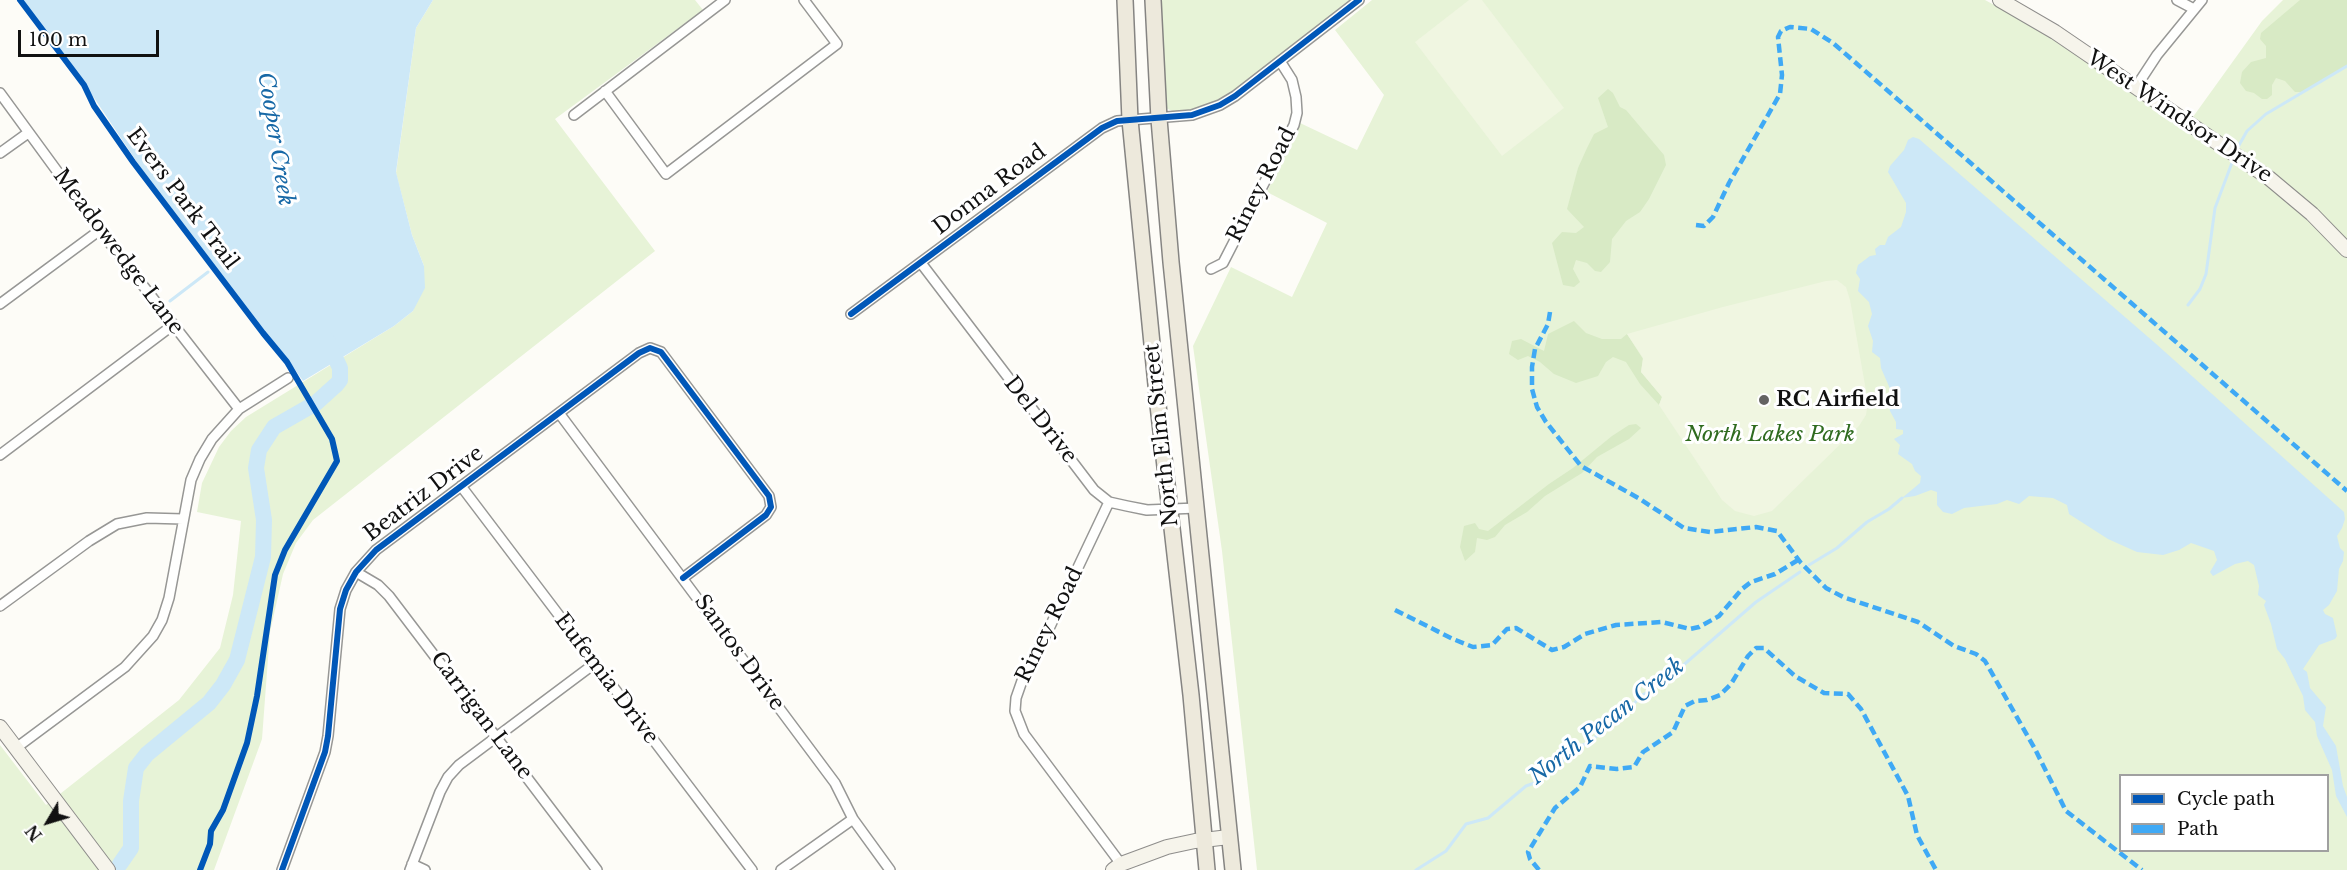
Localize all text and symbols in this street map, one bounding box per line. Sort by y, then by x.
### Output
scale bar [21,18,162,56]
text: 100 m [29,29,87,51]
street label: West Windsor Drive [2081,46,2277,188]
water label: Cooper Creek [251,70,299,208]
street label: Evers Park Trail [121,123,243,275]
street label: Riney Road [1222,123,1302,247]
street label: Donna Road [929,139,1051,241]
street label: Meadowedge Lane [47,164,189,340]
street label: North Elm Street [1140,342,1184,528]
street label: Del Drive [998,371,1082,469]
place label: RC Airfield [1776,387,1900,413]
marker: RC Airfield [1757,393,1771,407]
park label: North Lakes Park [1685,422,1855,448]
street label: Beatriz Drive [359,441,489,547]
street label: Riney Road [1011,563,1089,687]
street label: Santos Drive [689,590,789,716]
street label: Eufemia Drive [549,609,663,749]
street label: Carrigan Lane [425,647,537,785]
water label: North Pecan Creek [1524,653,1690,791]
legend [2119,774,2329,852]
text: Cycle path [2177,788,2275,810]
north arrow [18,792,78,852]
text: Path [2177,818,2218,840]
text: N [21,821,46,845]

